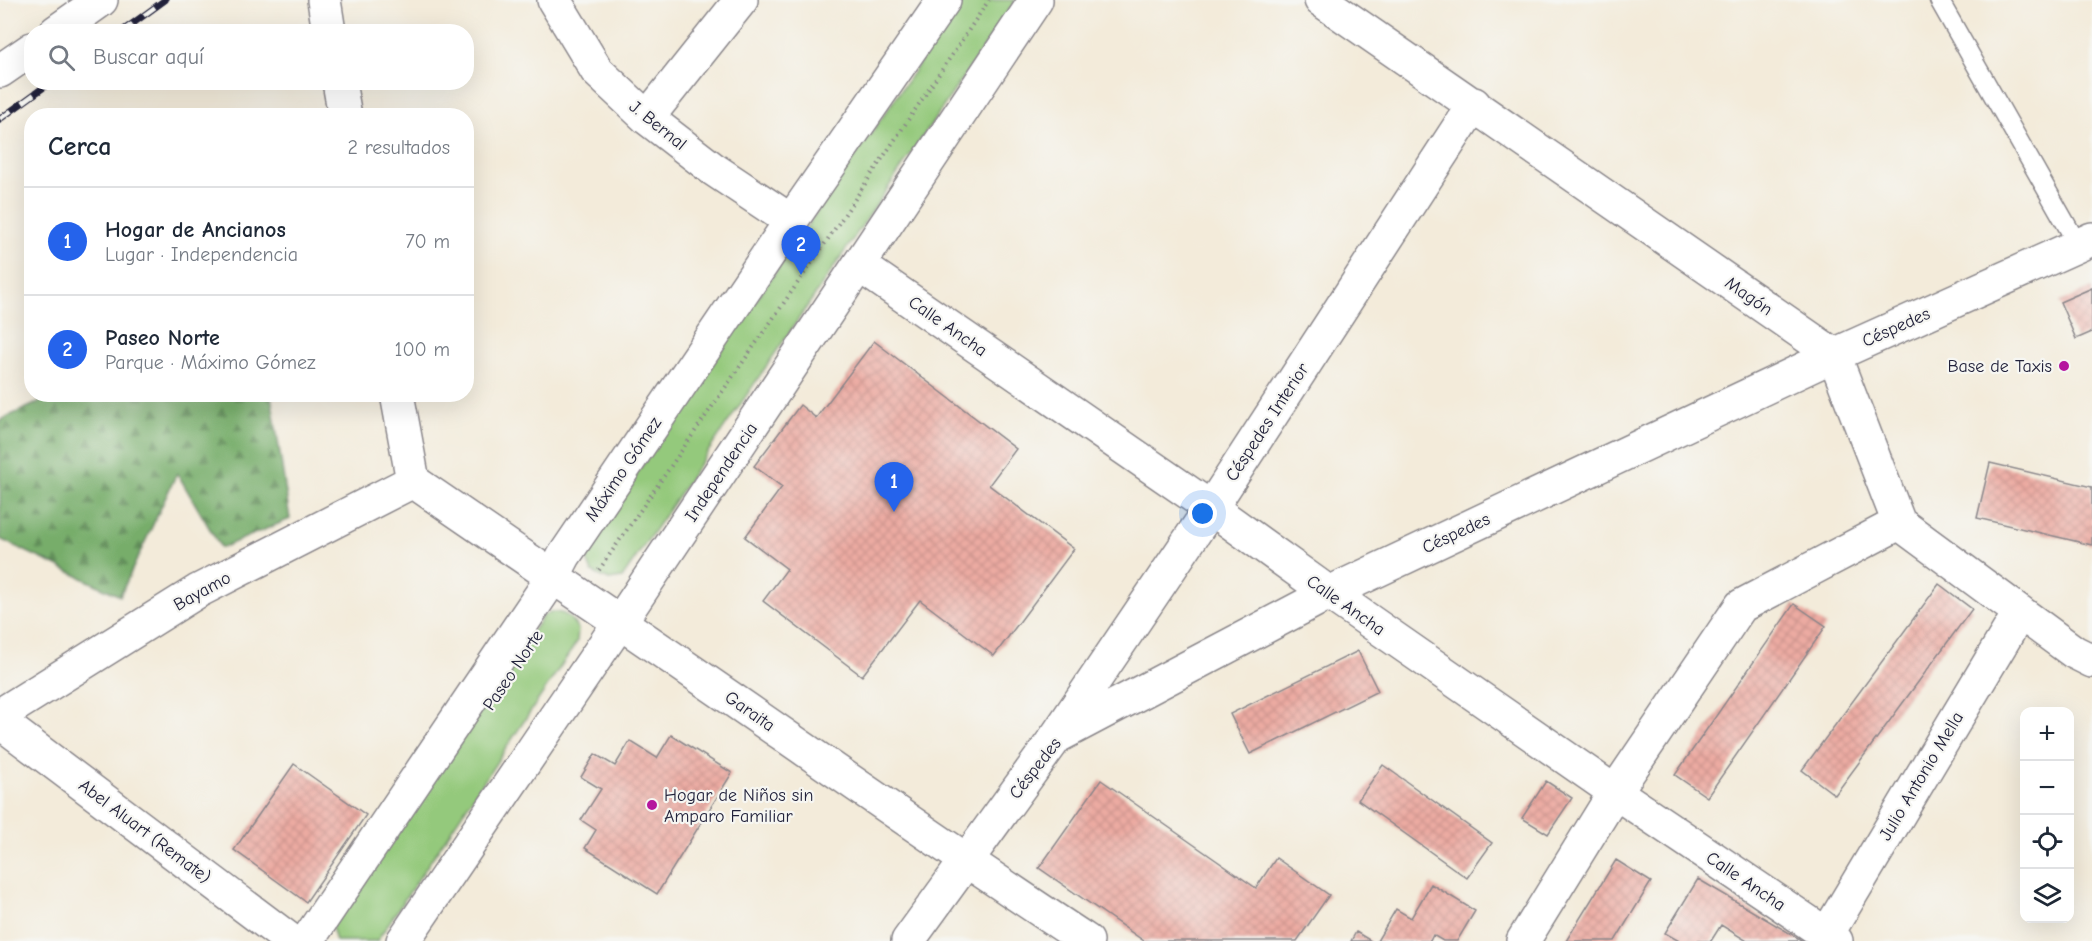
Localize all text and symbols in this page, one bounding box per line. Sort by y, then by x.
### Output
search box [24,24,474,90]
icon: search [45,41,78,74]
text: Buscar aquí [93,44,204,70]
street label: J. Bernal [625,96,691,155]
text: Cerca [48,132,112,162]
text: 2 resultados [348,136,450,159]
text: Hogar de Ancianos [105,217,286,243]
pin: 2 [782,226,820,275]
text: 1 [64,230,71,253]
text: 70 m [405,230,450,253]
text: Lugar · Independencia [105,243,298,266]
street label: Magón [1721,272,1777,320]
street label: Calle Ancha [904,292,991,361]
street label: Céspedes [1859,303,1933,352]
text: Paseo Norte [105,325,220,351]
text: 2 [63,338,72,361]
text: 100 m [395,338,450,361]
text: Parque · Máximo Gómez [105,351,316,374]
place label: Base de Taxis [1947,356,2052,377]
street label: Céspedes Interior [1221,358,1314,485]
marker: Base de Taxis [2057,359,2071,373]
street label: Máximo Gómez [581,413,666,526]
street label: Independencia [681,419,762,526]
pin: 1 [874,462,914,512]
your location [1188,499,1217,528]
street label: Céspedes [1419,509,1493,558]
street label: Bayamo [170,567,234,616]
street label: Calle Ancha [1302,571,1389,640]
street label: Paseo Norte [479,626,548,715]
street label: Garaita [721,687,779,736]
map controls [2020,707,2074,923]
button: + [2020,707,2074,761]
street label: Julio Antonio Mella [1875,708,1968,844]
street label: Céspedes [1005,733,1066,803]
button: − [2020,761,2074,815]
street label: Abel Aluart (Remate) [74,775,215,888]
place label: Hogar de Niños sin Amparo Familiar [664,785,813,827]
marker: Hogar de Niños sin Amparo Familiar [645,798,659,812]
button: locate [2020,815,2074,869]
street label: Calle Ancha [1702,847,1789,916]
button: layers [2020,869,2074,923]

